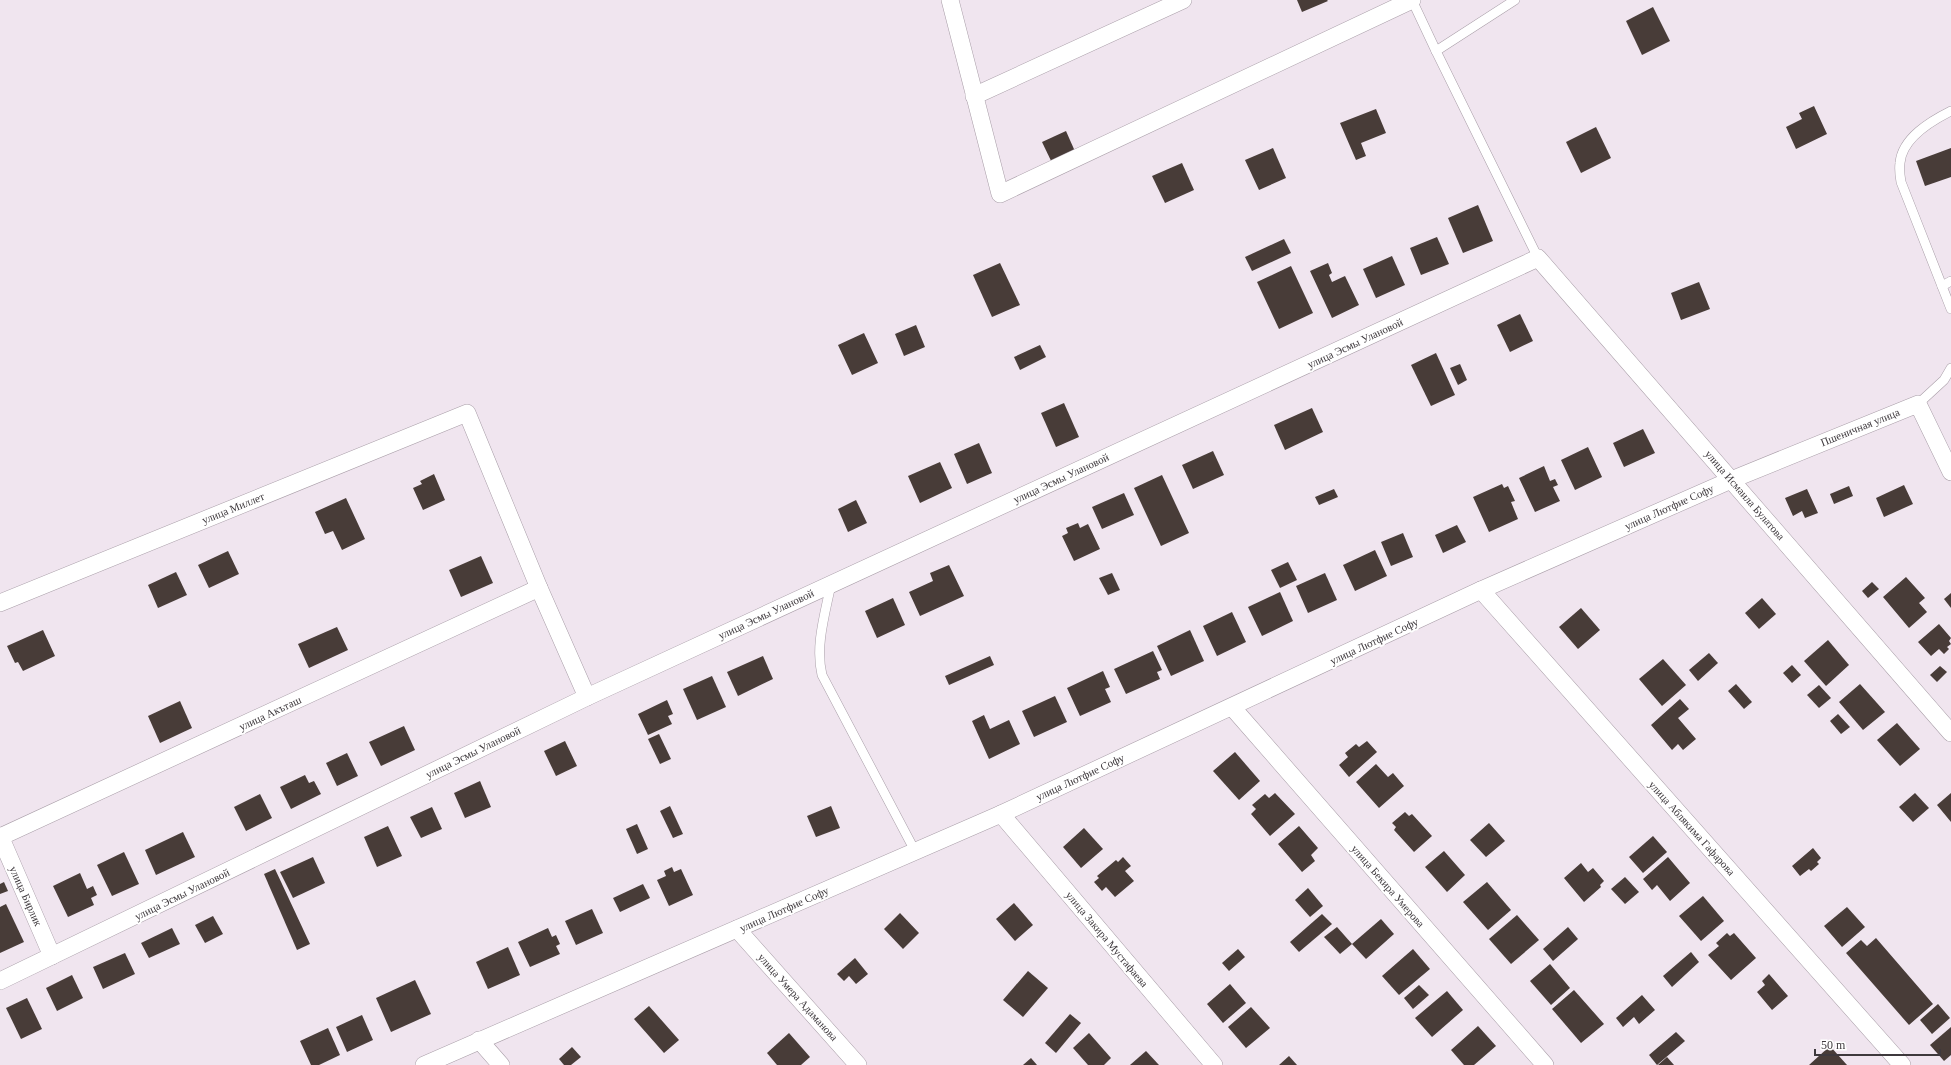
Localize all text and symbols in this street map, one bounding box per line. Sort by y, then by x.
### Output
street label: улица Эсмы Улановой [1305,316,1405,370]
street label: Пшеничная улица [1819,406,1901,448]
street label: улица Исмаила Булатова [1703,448,1787,542]
street label: улица Эсмы Улановой [1011,451,1111,505]
street label: улица Лютфие Софу [1623,482,1716,532]
street label: улица Миллет [200,490,266,526]
street label: улица Эсмы Улановой [716,587,816,641]
street label: улица Лютфие Софу [1328,615,1421,667]
street label: улица Акъташ [237,693,303,733]
street label: улица Эсмы Улановой [424,724,522,780]
street label: улица Лютфие Софу [1034,751,1127,803]
street label: улица Аблякима Гафарова [1646,778,1738,878]
street label: улица Бекира Умерова [1349,842,1427,930]
street label: улица Бирлик [7,864,45,928]
street label: улица Эсмы Улановой [133,866,231,922]
street label: улица Лютфие Софу [738,884,831,934]
street label: улица Закира Мустафаева [1063,889,1151,989]
street label: улица Умера Адаманова [756,951,840,1043]
scale bar [1815,1031,1940,1057]
text: 50 m [1821,1038,1846,1052]

